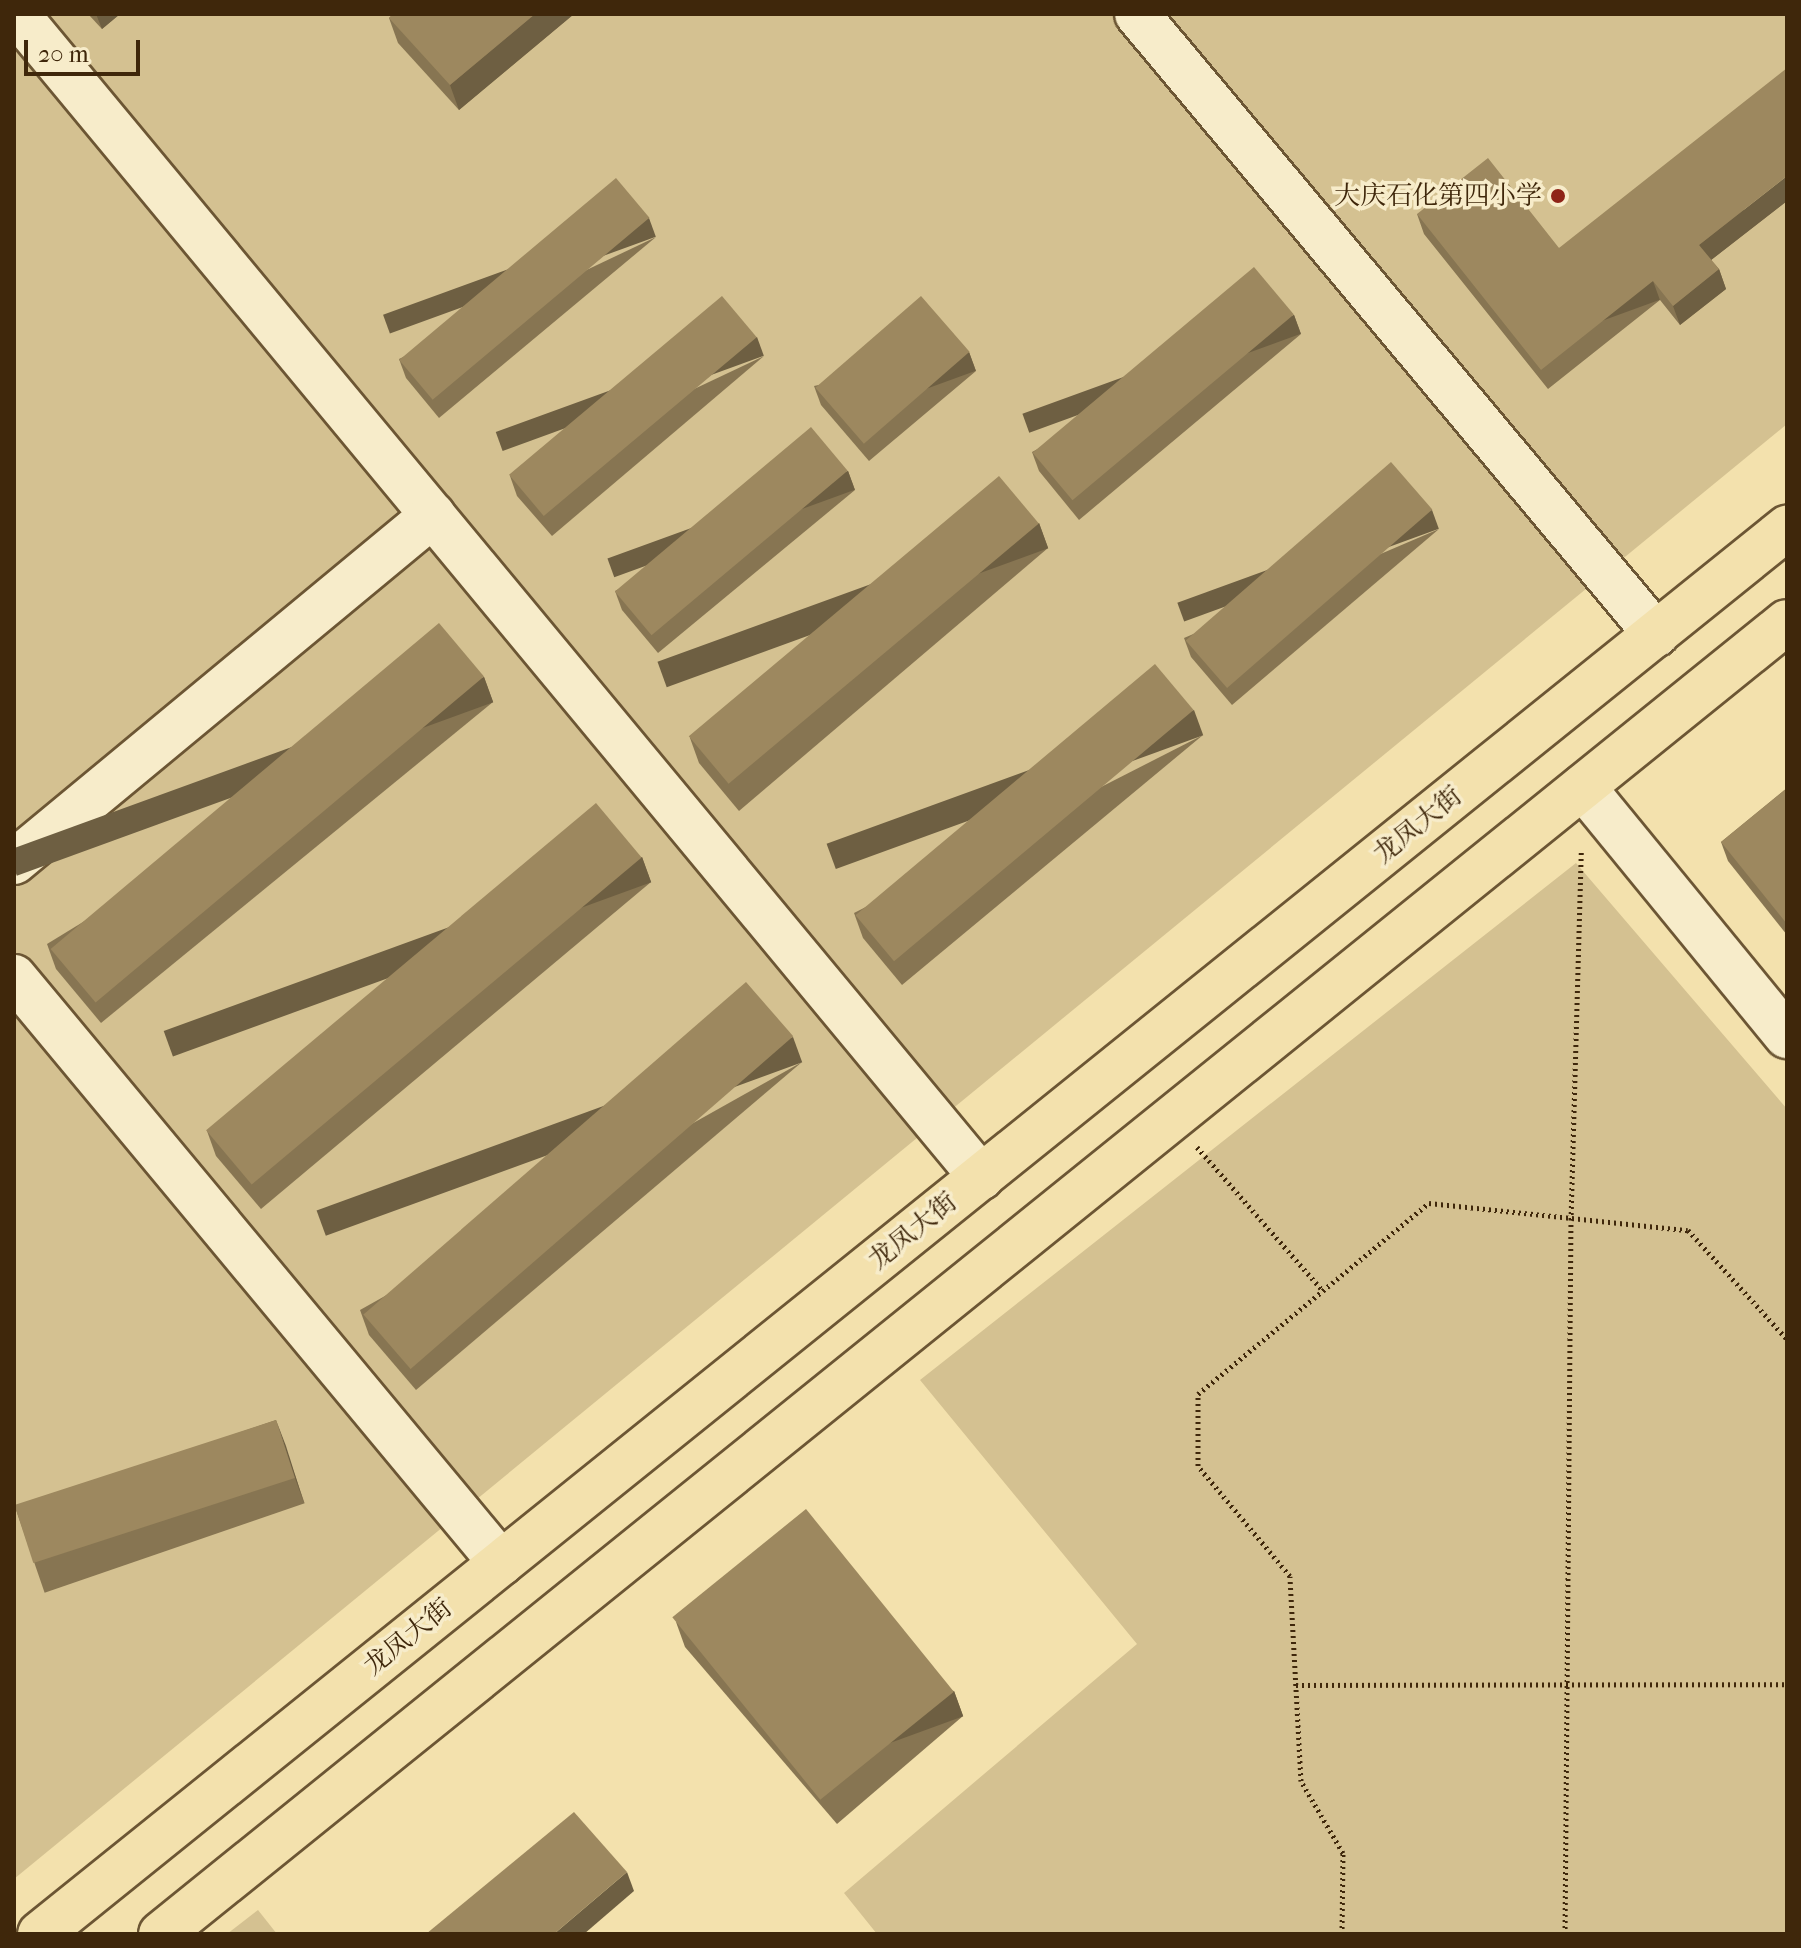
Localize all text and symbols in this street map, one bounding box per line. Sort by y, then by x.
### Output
scale bar [28,24,144,74]
text: 20 m [38,40,89,68]
place label: 大庆石化第四小学 [1334,180,1542,212]
marker: 大庆石化第四小学 [1549,187,1567,205]
street label: 龙凤大街 [1368,780,1468,870]
street label: 龙凤大街 [863,1186,963,1276]
street label: 龙凤大街 [358,1592,458,1682]

